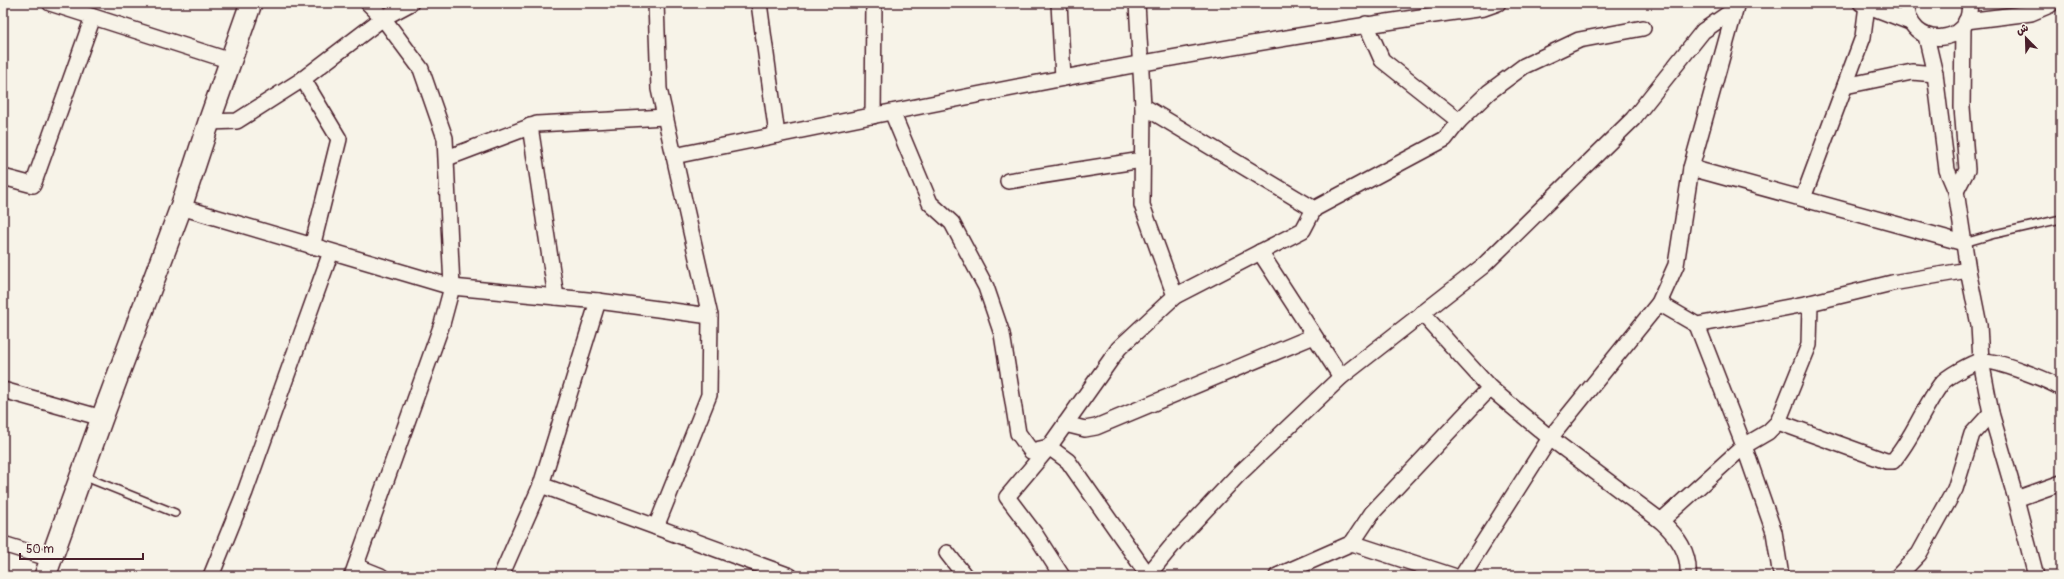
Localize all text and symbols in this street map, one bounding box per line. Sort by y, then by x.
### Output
north arrow [2006,18,2046,58]
text: ش [2014,21,2030,38]
scale bar [20,535,143,561]
text: 50 m [26,542,54,557]

